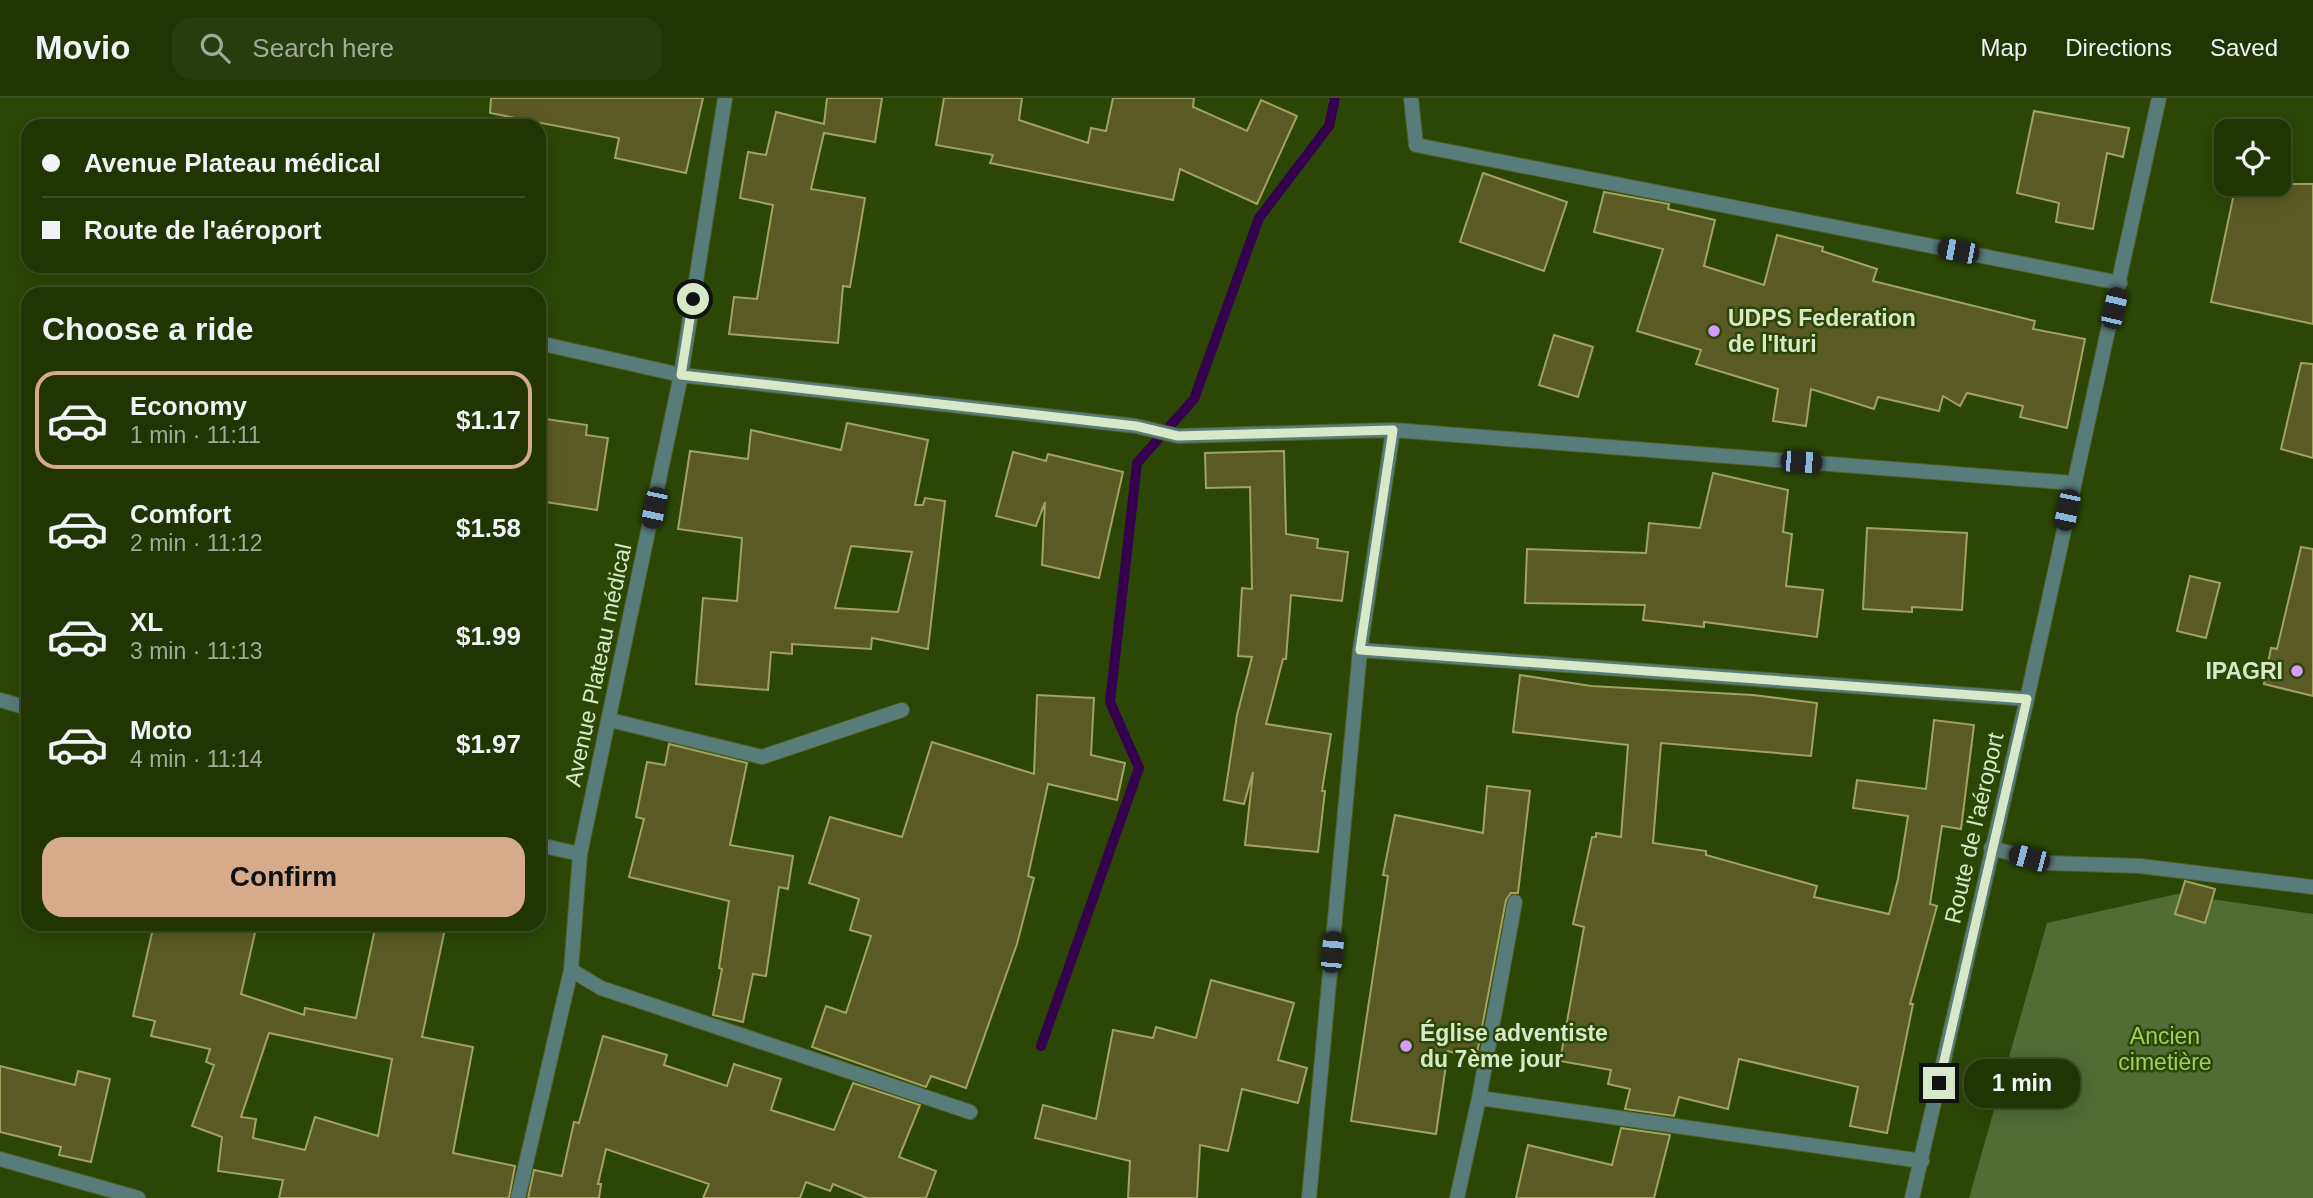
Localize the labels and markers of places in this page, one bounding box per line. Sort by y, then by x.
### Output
place label: UDPS Federation de l'Ituri [1728,305,1916,357]
marker: UDPS Federation de l'Ituri [1706,323,1722,339]
place label: IPAGRI [2205,658,2283,684]
marker: IPAGRI [2289,663,2305,679]
place label: Église adventiste du 7ème jour [1420,1019,1608,1072]
marker: Église adventiste du 7ème jour [1398,1038,1414,1054]

